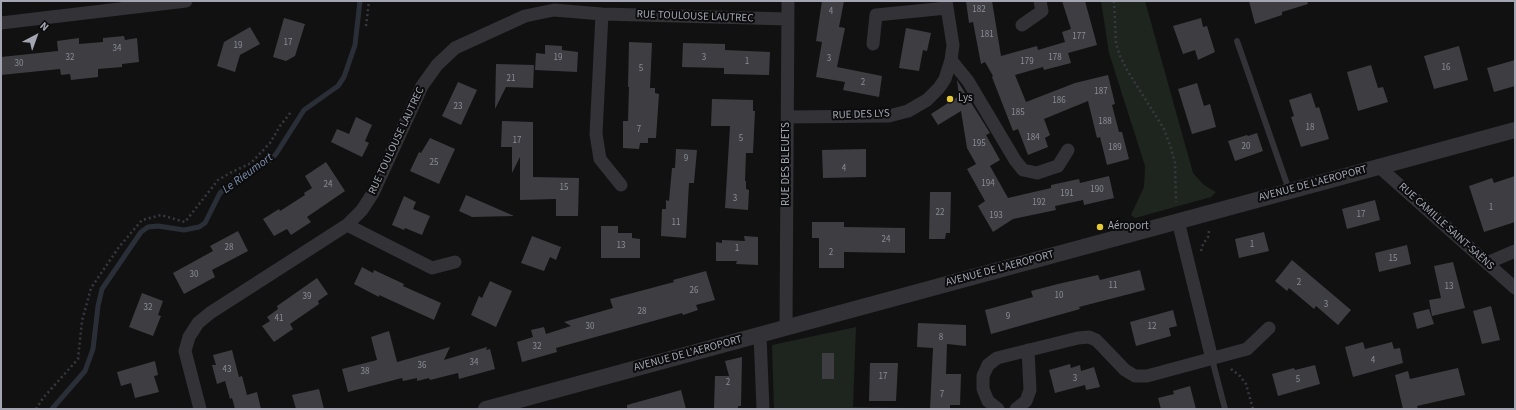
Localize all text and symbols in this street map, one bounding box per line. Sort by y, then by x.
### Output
house number: 182 [972,5,986,15]
house number: 4 [829,7,833,17]
street label: RUE TOULOUSE LAUTREC [636,8,754,26]
north arrow [16,16,56,56]
text: N [37,18,52,35]
house number: 181 [980,30,994,40]
house number: 177 [1072,32,1086,42]
house number: 17 [284,38,292,48]
house number: 19 [234,41,242,51]
house number: 34 [113,44,121,54]
house number: 32 [66,53,74,63]
house number: 19 [554,53,562,63]
house number: 3 [702,53,706,63]
house number: 178 [1048,53,1062,63]
house number: 3 [827,54,831,64]
house number: 1 [745,57,749,67]
house number: 179 [1020,57,1034,67]
house number: 30 [15,59,23,69]
house number: 16 [1442,63,1450,73]
house number: 5 [639,64,643,74]
house number: 21 [507,74,515,84]
house number: 2 [861,78,865,88]
street label: RUE TOULOUSE LAUTREC [366,85,428,197]
house number: 187 [1094,87,1108,97]
place label: Lys [958,92,973,106]
marker: Lys [945,94,955,104]
house number: 186 [1052,96,1066,106]
house number: 23 [454,102,462,112]
street label: RUE DES LYS [832,107,890,123]
house number: 185 [1011,108,1025,118]
house number: 188 [1098,117,1112,127]
street label: RUE DES BLEUETS [780,122,794,206]
house number: 18 [1306,123,1314,133]
house number: 7 [637,125,641,135]
house number: 184 [1026,133,1040,143]
house number: 5 [739,134,743,144]
house number: 17 [513,136,521,146]
house number: 195 [972,139,986,149]
house number: 20 [1242,142,1250,152]
house number: 189 [1108,143,1122,153]
water label: Le Rieumort [220,151,276,197]
house number: 9 [684,154,688,164]
house number: 25 [430,158,438,168]
street label: AVENUE DE L'AEROPORT [1257,163,1369,205]
house number: 4 [842,164,846,174]
house number: 194 [981,179,995,189]
house number: 24 [324,180,332,190]
street label: RUE CAMILLE SAINT-SAËNS [1396,181,1496,273]
house number: 15 [560,183,568,193]
house number: 190 [1090,185,1104,195]
house number: 191 [1060,189,1074,199]
house number: 3 [733,194,737,204]
house number: 192 [1032,198,1046,208]
house number: 1 [1489,203,1493,213]
house number: 22 [936,208,944,218]
house number: 17 [1357,210,1365,220]
house number: 193 [989,211,1003,221]
house number: 11 [672,218,680,228]
place label: Aéroport [1108,220,1149,234]
marker: Aéroport [1095,222,1105,232]
house number: 24 [882,235,890,245]
house number: 1 [1250,240,1254,250]
house number: 13 [617,241,625,251]
house number: 28 [225,243,233,253]
house number: 1 [735,244,739,254]
house number: 2 [829,248,833,258]
street label: AVENUE DE L'AEROPORT [944,248,1056,290]
house number: 15 [1389,254,1397,264]
house number: 30 [190,270,198,280]
house number: 2 [1297,278,1301,288]
house number: 11 [1109,281,1117,291]
house number: 13 [1445,282,1453,292]
house number: 26 [690,286,698,296]
house number: 10 [1055,291,1063,301]
house number: 39 [303,292,311,302]
house number: 3 [1324,300,1328,310]
house number: 32 [144,303,152,313]
house number: 28 [638,307,646,317]
house number: 9 [1006,312,1010,322]
house number: 41 [275,314,283,324]
house number: 30 [586,322,594,332]
house number: 12 [1148,322,1156,332]
street label: AVENUE DE L'AEROPORT [632,333,744,375]
house number: 8 [939,333,943,343]
house number: 32 [533,342,541,352]
house number: 4 [1371,356,1375,366]
house number: 34 [470,358,478,368]
house number: 36 [418,361,426,371]
house number: 43 [223,365,231,375]
house number: 38 [361,367,369,377]
house number: 17 [879,372,887,382]
house number: 3 [1073,374,1077,384]
house number: 5 [1296,375,1300,385]
house number: 2 [726,378,730,388]
house number: 7 [940,390,944,400]

